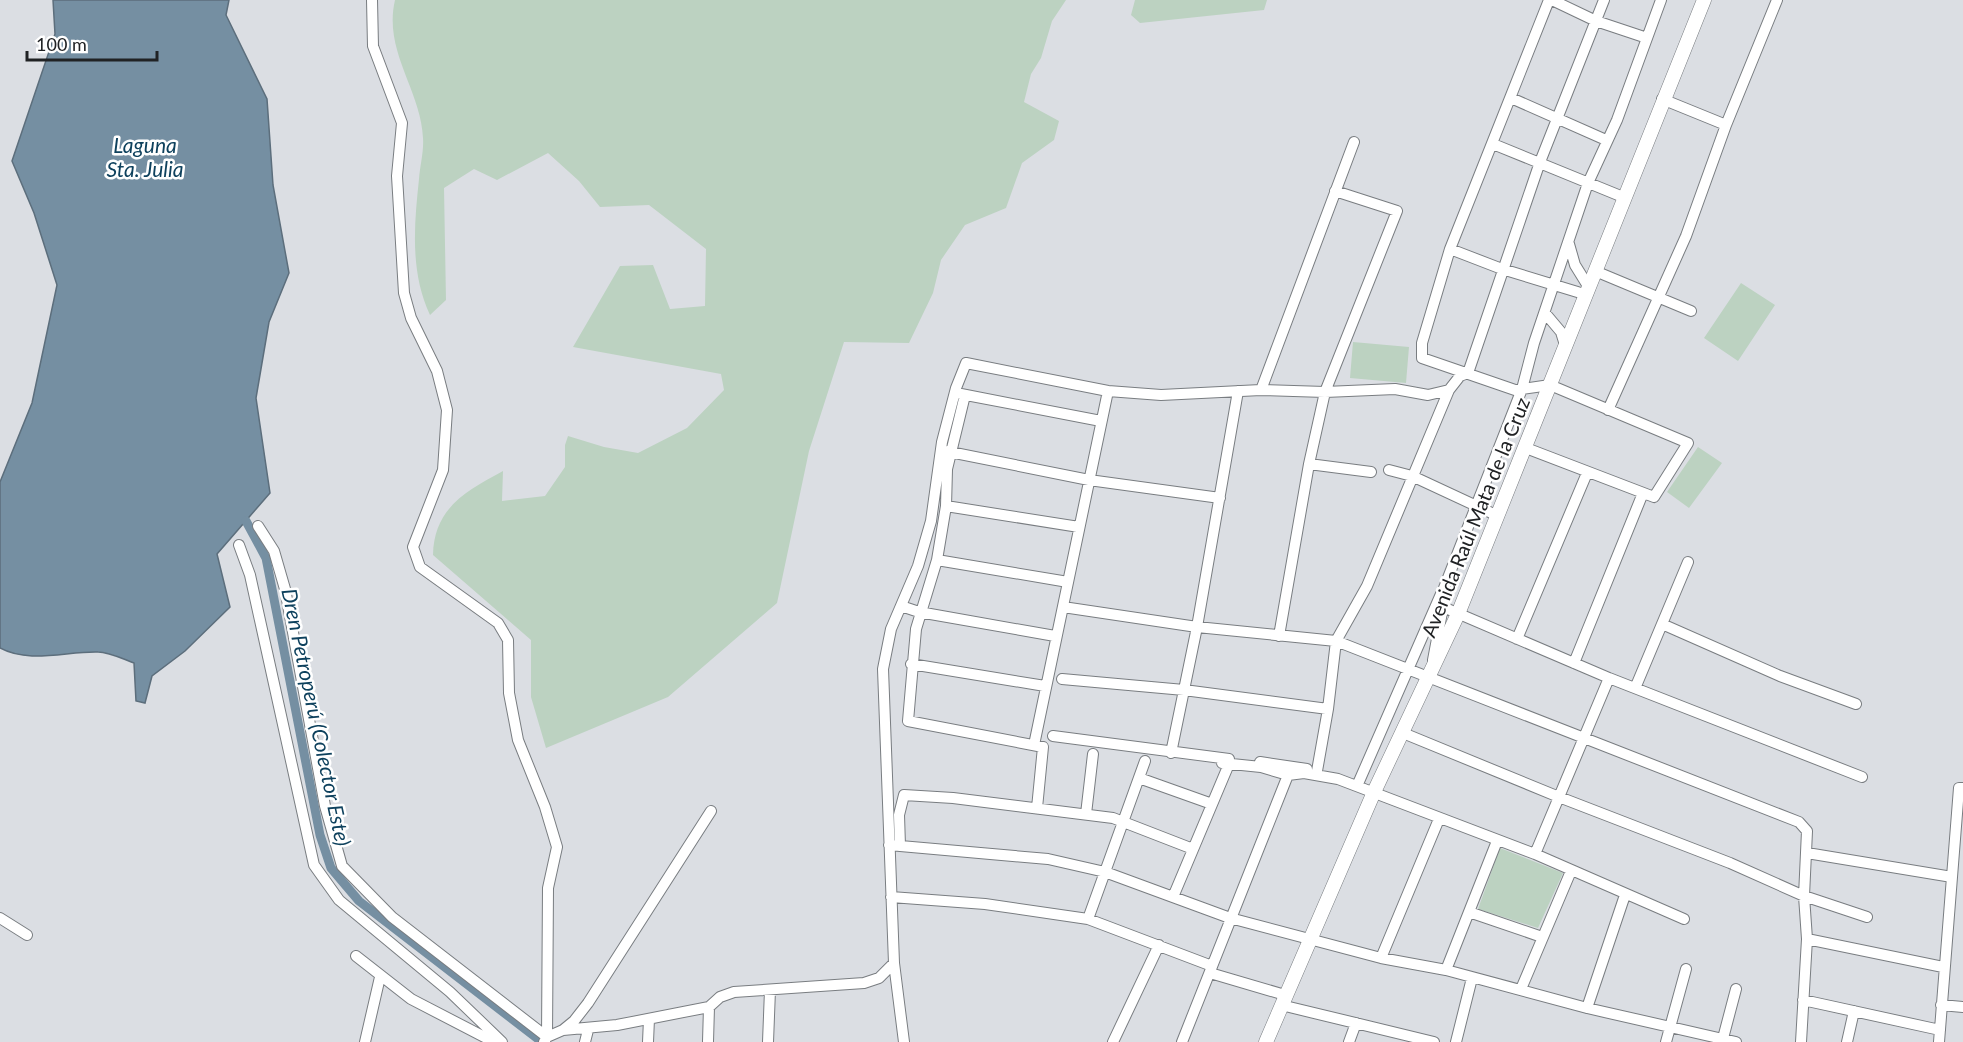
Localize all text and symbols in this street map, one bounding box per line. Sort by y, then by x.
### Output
scale bar [27,24,158,62]
text: 100 m [36,33,87,55]
water label: Laguna Sta. Julia [106,132,184,181]
street label: Avenida Raúl Mata de la Cruz [1416,394,1534,640]
water label: Dren Petroperú (Colector Este) [277,586,357,848]

